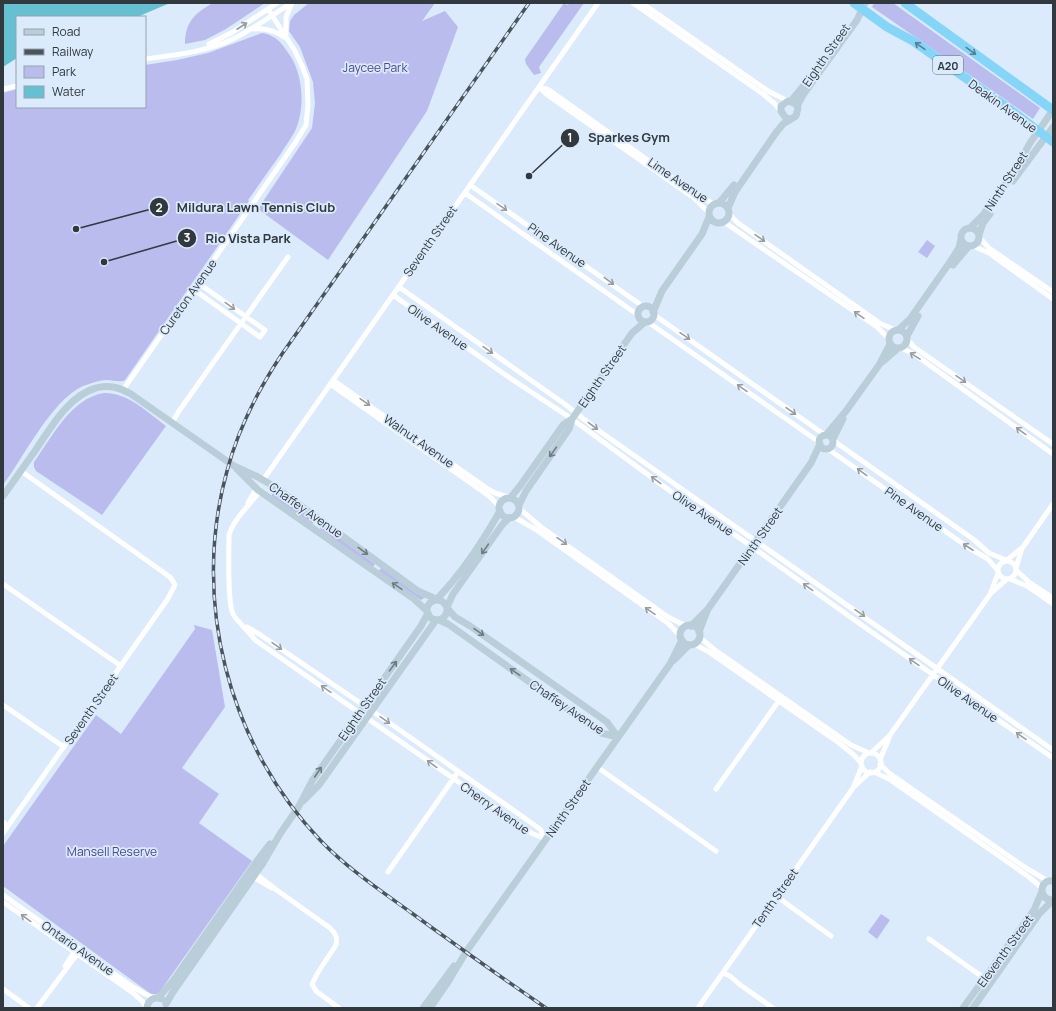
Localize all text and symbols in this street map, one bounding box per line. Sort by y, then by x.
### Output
legend [16,16,146,108]
street label: Eighth Street [798,20,854,90]
one-way arrow [236,22,247,30]
text: Road [52,23,80,40]
one-way arrow [915,42,926,50]
text: Railway [52,43,94,60]
one-way arrow [965,46,976,55]
road number: A20 [933,56,963,74]
park label: Jaycee Park [343,59,408,76]
text: Park [52,63,77,80]
street label: Deakin Avenue [965,75,1041,137]
text: Water [52,83,86,100]
callout: Sparkes Gym [560,125,678,150]
text: Sparkes Gym [588,128,670,146]
text: 1 [567,129,573,146]
street label: Ninth Street [980,148,1032,214]
street label: Lime Avenue [644,154,712,206]
callout: Mildura Lawn Tennis Club [149,195,343,220]
text: Mildura Lawn Tennis Club [177,198,335,216]
text: 2 [155,199,163,216]
street label: Seventh Street [399,202,461,280]
one-way arrow [496,203,507,211]
street label: Pine Avenue [524,219,590,271]
callout: Rio Vista Park [177,225,298,250]
text: 3 [184,229,191,246]
text: Rio Vista Park [205,229,292,247]
one-way arrow [754,234,765,242]
street label: Cureton Avenue [155,256,221,338]
one-way arrow [603,277,614,285]
street label: Olive Avenue [404,300,472,354]
one-way arrow [224,302,235,310]
one-way arrow [853,311,864,319]
one-way arrow [680,332,691,340]
street label: Eighth Street [574,341,630,411]
one-way arrow [482,346,493,354]
one-way arrow [909,351,921,359]
one-way arrow [955,375,966,384]
one-way arrow [736,384,747,392]
one-way arrow [359,398,370,406]
one-way arrow [786,407,797,415]
street label: Walnut Avenue [380,410,458,472]
one-way arrow [588,422,599,430]
one-way arrow [1016,427,1027,435]
one-way arrow [549,447,557,458]
one-way arrow [856,468,867,476]
one-way arrow [650,476,661,484]
street label: Chaffey Avenue [266,478,346,542]
street label: Pine Avenue [881,483,947,535]
street label: Olive Avenue [669,486,737,540]
street label: Ninth Street [734,503,786,569]
one-way arrow [556,537,567,545]
one-way arrow [481,543,489,554]
one-way arrow [963,543,974,551]
one-way arrow [357,547,368,555]
one-way arrow [391,582,402,590]
one-way arrow [803,583,814,591]
one-way arrow [645,607,656,615]
one-way arrow [854,609,865,617]
one-way arrow [473,628,484,636]
one-way arrow [271,642,282,650]
one-way arrow [909,658,920,666]
one-way arrow [389,660,397,671]
one-way arrow [510,668,521,676]
street label: Seventh Street [60,670,122,748]
street label: Olive Avenue [934,672,1002,726]
street label: Eighth Street [334,674,390,744]
street label: Chaffey Avenue [526,676,608,738]
one-way arrow [321,685,332,693]
one-way arrow [379,716,390,724]
one-way arrow [1016,732,1027,740]
one-way arrow [427,760,438,768]
one-way arrow [314,767,322,778]
street label: Ninth Street [542,775,594,841]
street label: Cherry Avenue [457,778,533,838]
park label: Mansell Reserve [67,843,157,860]
street label: Tenth Street [748,864,802,931]
street label: Eleventh Street [973,911,1037,991]
one-way arrow [21,914,32,922]
street label: Ontario Avenue [38,917,118,979]

